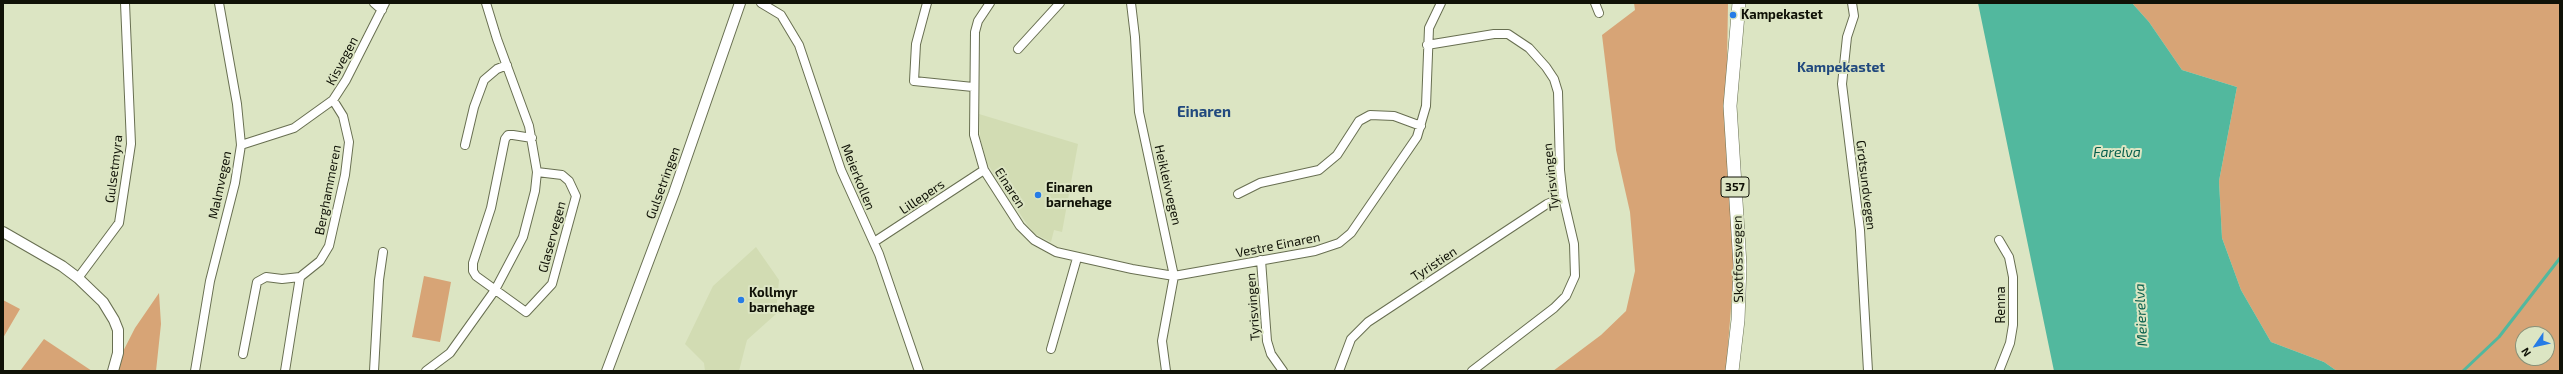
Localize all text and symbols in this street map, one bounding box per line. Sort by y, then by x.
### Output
place label: Kampekastet [1741,7,1823,23]
marker: Kampekastet [1728,10,1738,20]
street label: Kisvegen [323,34,361,88]
district label: Kampekastet [1797,59,1885,75]
district label: Einaren [1177,103,1231,121]
street label: Gulsetmyra [102,134,126,204]
street label: Grøtsundvegen [1853,139,1879,231]
street label: Meierkollen [838,142,878,212]
street label: Tyrisvingen [1540,142,1562,212]
street label: Heikleivvegen [1151,143,1185,227]
street label: Berghammeren [312,144,344,236]
water label: Farelva [2093,144,2141,160]
street label: Gulsetringen [643,145,683,221]
street label: Malmvegen [205,149,235,221]
street label: Einaren [991,165,1029,211]
street label: Lillepers [897,176,947,218]
road number: 357 [1721,177,1749,197]
place label: Einaren barnehage [1046,180,1112,211]
marker: Einaren barnehage [1033,190,1043,200]
street label: Glaservegen [535,199,569,275]
street label: Skotfossvegen [1729,215,1747,303]
street label: Vestre Einaren [1234,229,1322,261]
street label: Tyristien [1408,244,1460,284]
street label: Tyrisvingen [1243,273,1263,341]
water label: Meierelva [2131,283,2151,347]
place label: Kollmyr barnehage [749,285,815,316]
street label: Renna [1993,286,2009,324]
marker: Kollmyr barnehage [736,295,746,305]
north arrow [2515,326,2555,366]
text: N [2518,346,2533,359]

